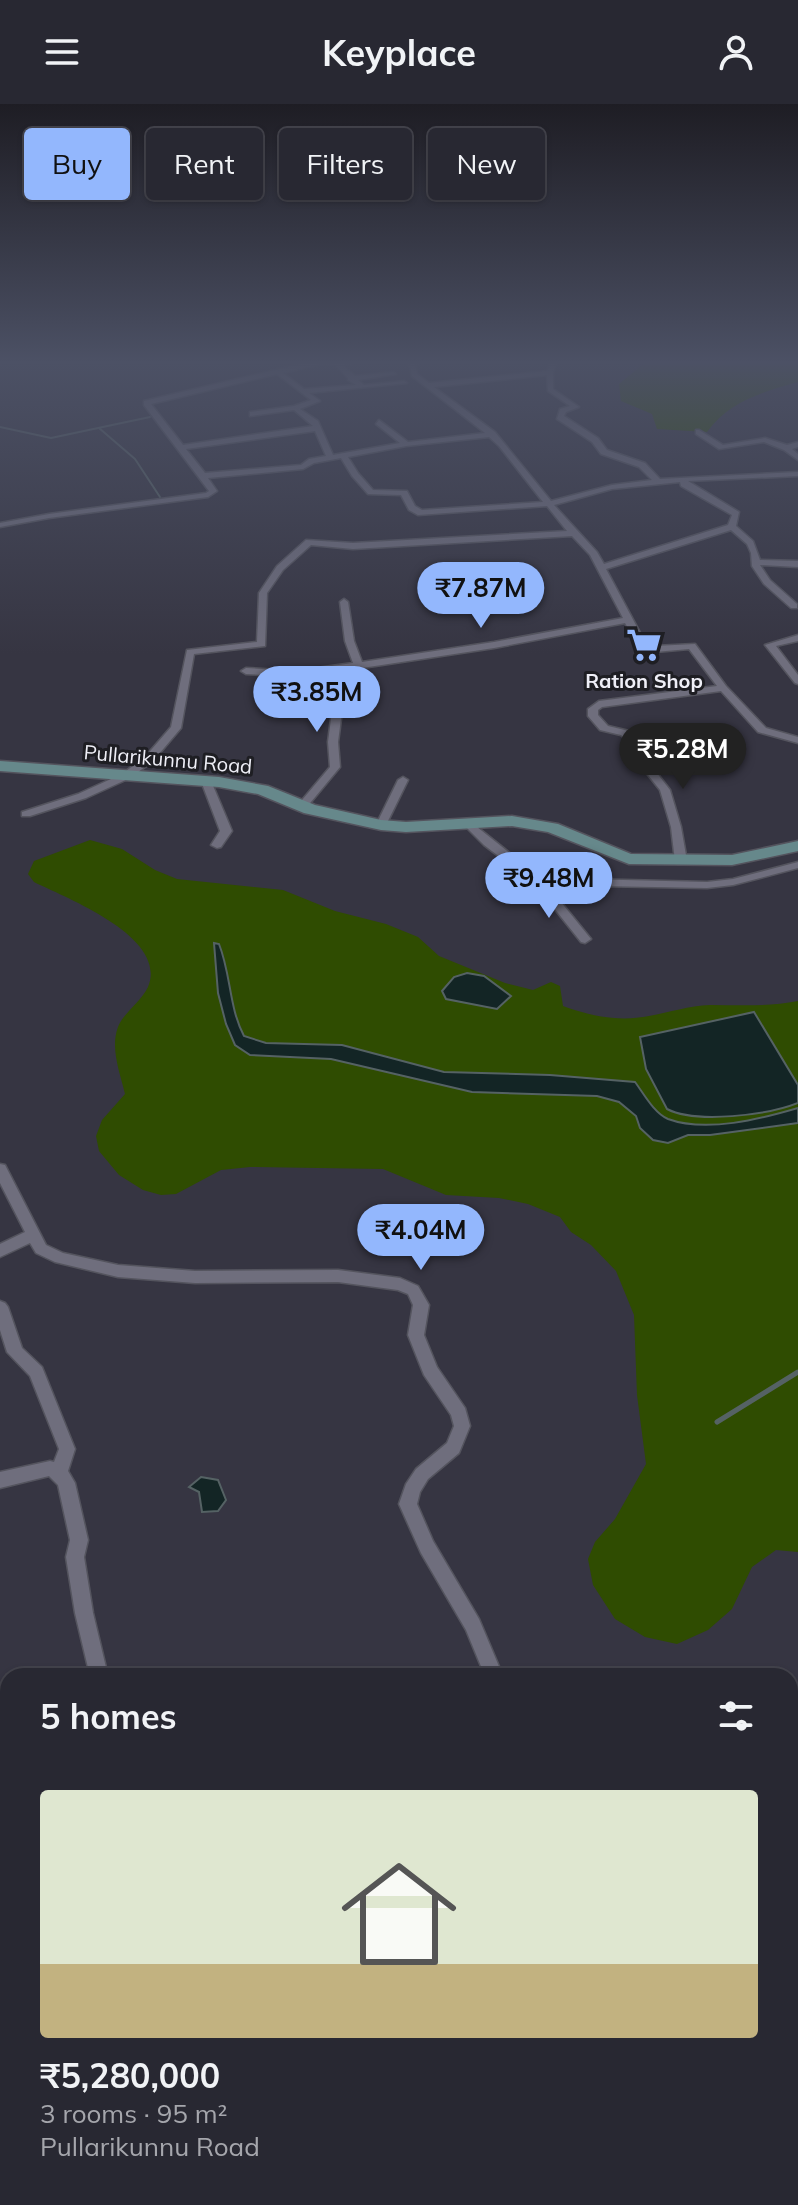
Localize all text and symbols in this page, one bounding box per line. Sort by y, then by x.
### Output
icon: menu [40,30,84,74]
text: Keyplace [322,30,476,75]
icon: person [714,30,758,74]
chip: Buy [24,128,130,200]
chip: Rent [146,128,263,200]
chip: Filters [279,128,412,200]
chip: New [428,128,545,200]
pin: ₹7.87M [416,562,546,630]
text: ₹7.87M [435,571,527,604]
supermarket icon: Ration Shop [625,626,663,664]
pin: ₹3.85M [252,666,382,734]
place label: Ration Shop [585,668,703,693]
text: ₹3.85M [271,675,363,708]
pin: ₹5.28M [618,723,748,791]
text: ₹5.28M [637,732,729,765]
street label: Pullarikunnu Road [83,739,253,779]
pin: ₹9.48M [484,852,614,920]
text: ₹9.48M [503,861,595,894]
pin: ₹4.04M [356,1204,486,1272]
text: ₹4.04M [375,1213,467,1246]
icon: filters [714,1694,758,1738]
text: 5 homes [40,1695,177,1738]
icon: home [327,1842,471,1986]
text: ₹5,280,000 [40,2054,220,2097]
text: 3 rooms · 95 m² [40,2097,227,2130]
text: Pullarikunnu Road [40,2130,260,2163]

